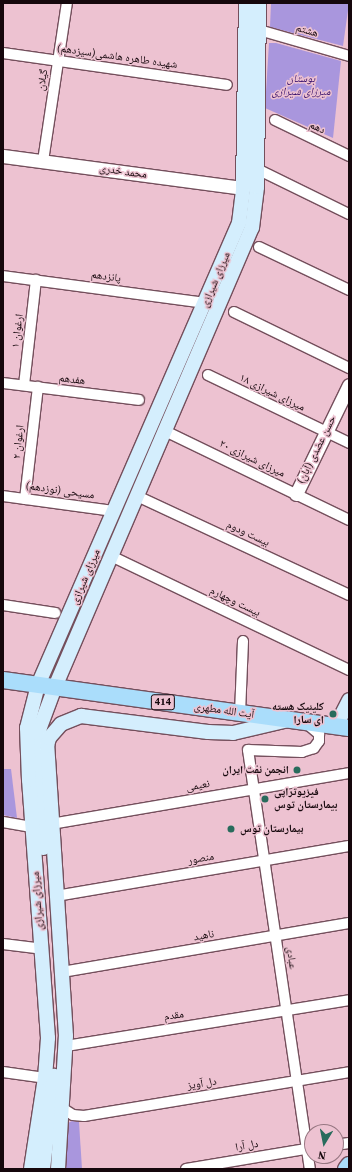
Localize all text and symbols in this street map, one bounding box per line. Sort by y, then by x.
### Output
street label: هشتم [294,22,320,40]
street label: شهیده طاهره هاشمی(سیزدهم) [56,42,178,72]
street label: گیلان [35,68,51,92]
park label: بوستان میرزای شیرازی [272,73,330,99]
street label: دهم [307,119,327,137]
street label: محمد خدری [98,162,148,182]
street label: میرزای شیرازی [198,250,234,310]
street label: پانزدهم [90,268,122,286]
street label: ارغوان ۱ [9,313,27,349]
street label: میرزای شیرازی ۱۸ [237,371,307,415]
street label: هفدهم [58,372,86,388]
street label: حسن عضدی (آبان) [295,414,339,486]
street label: ارغوان ۲ [11,424,27,460]
street label: میرزای شیرازی ۲۰ [217,437,287,481]
street label: مسیحی (نوزدهم) [25,480,95,502]
street label: بیست ودوم [224,518,272,550]
street label: میرزای شیرازی [68,547,104,607]
street label: بیست وچهارم [208,584,262,620]
road number: 414 [150,694,176,710]
street label: آیت الله مطهری [193,700,255,722]
place label: کلینیک هسته ای سارا [272,701,324,727]
marker: کلینیک هسته ای سارا [327,708,339,720]
place label: انجمن نفت ایران [222,763,289,777]
marker: انجمن نفت ایران [292,765,302,775]
street label: نعیمی [185,777,211,795]
place label: فیزیوتراپی بیمارستان توس [274,786,337,812]
marker: فیزیوتراپی بیمارستان توس [259,793,271,805]
place label: بیمارستان توس [240,822,303,836]
marker: بیمارستان توس [225,823,237,835]
street label: منصور [187,850,215,868]
street label: میرزای شیرازی [29,871,47,931]
street label: ناهید [193,928,215,944]
street label: عبادی [283,946,299,970]
street label: مقدم [163,1008,185,1024]
street label: دل آویز [186,1075,218,1093]
north arrow [304,1124,344,1164]
street label: دل آرا [234,1137,260,1155]
text: N [317,1147,327,1163]

